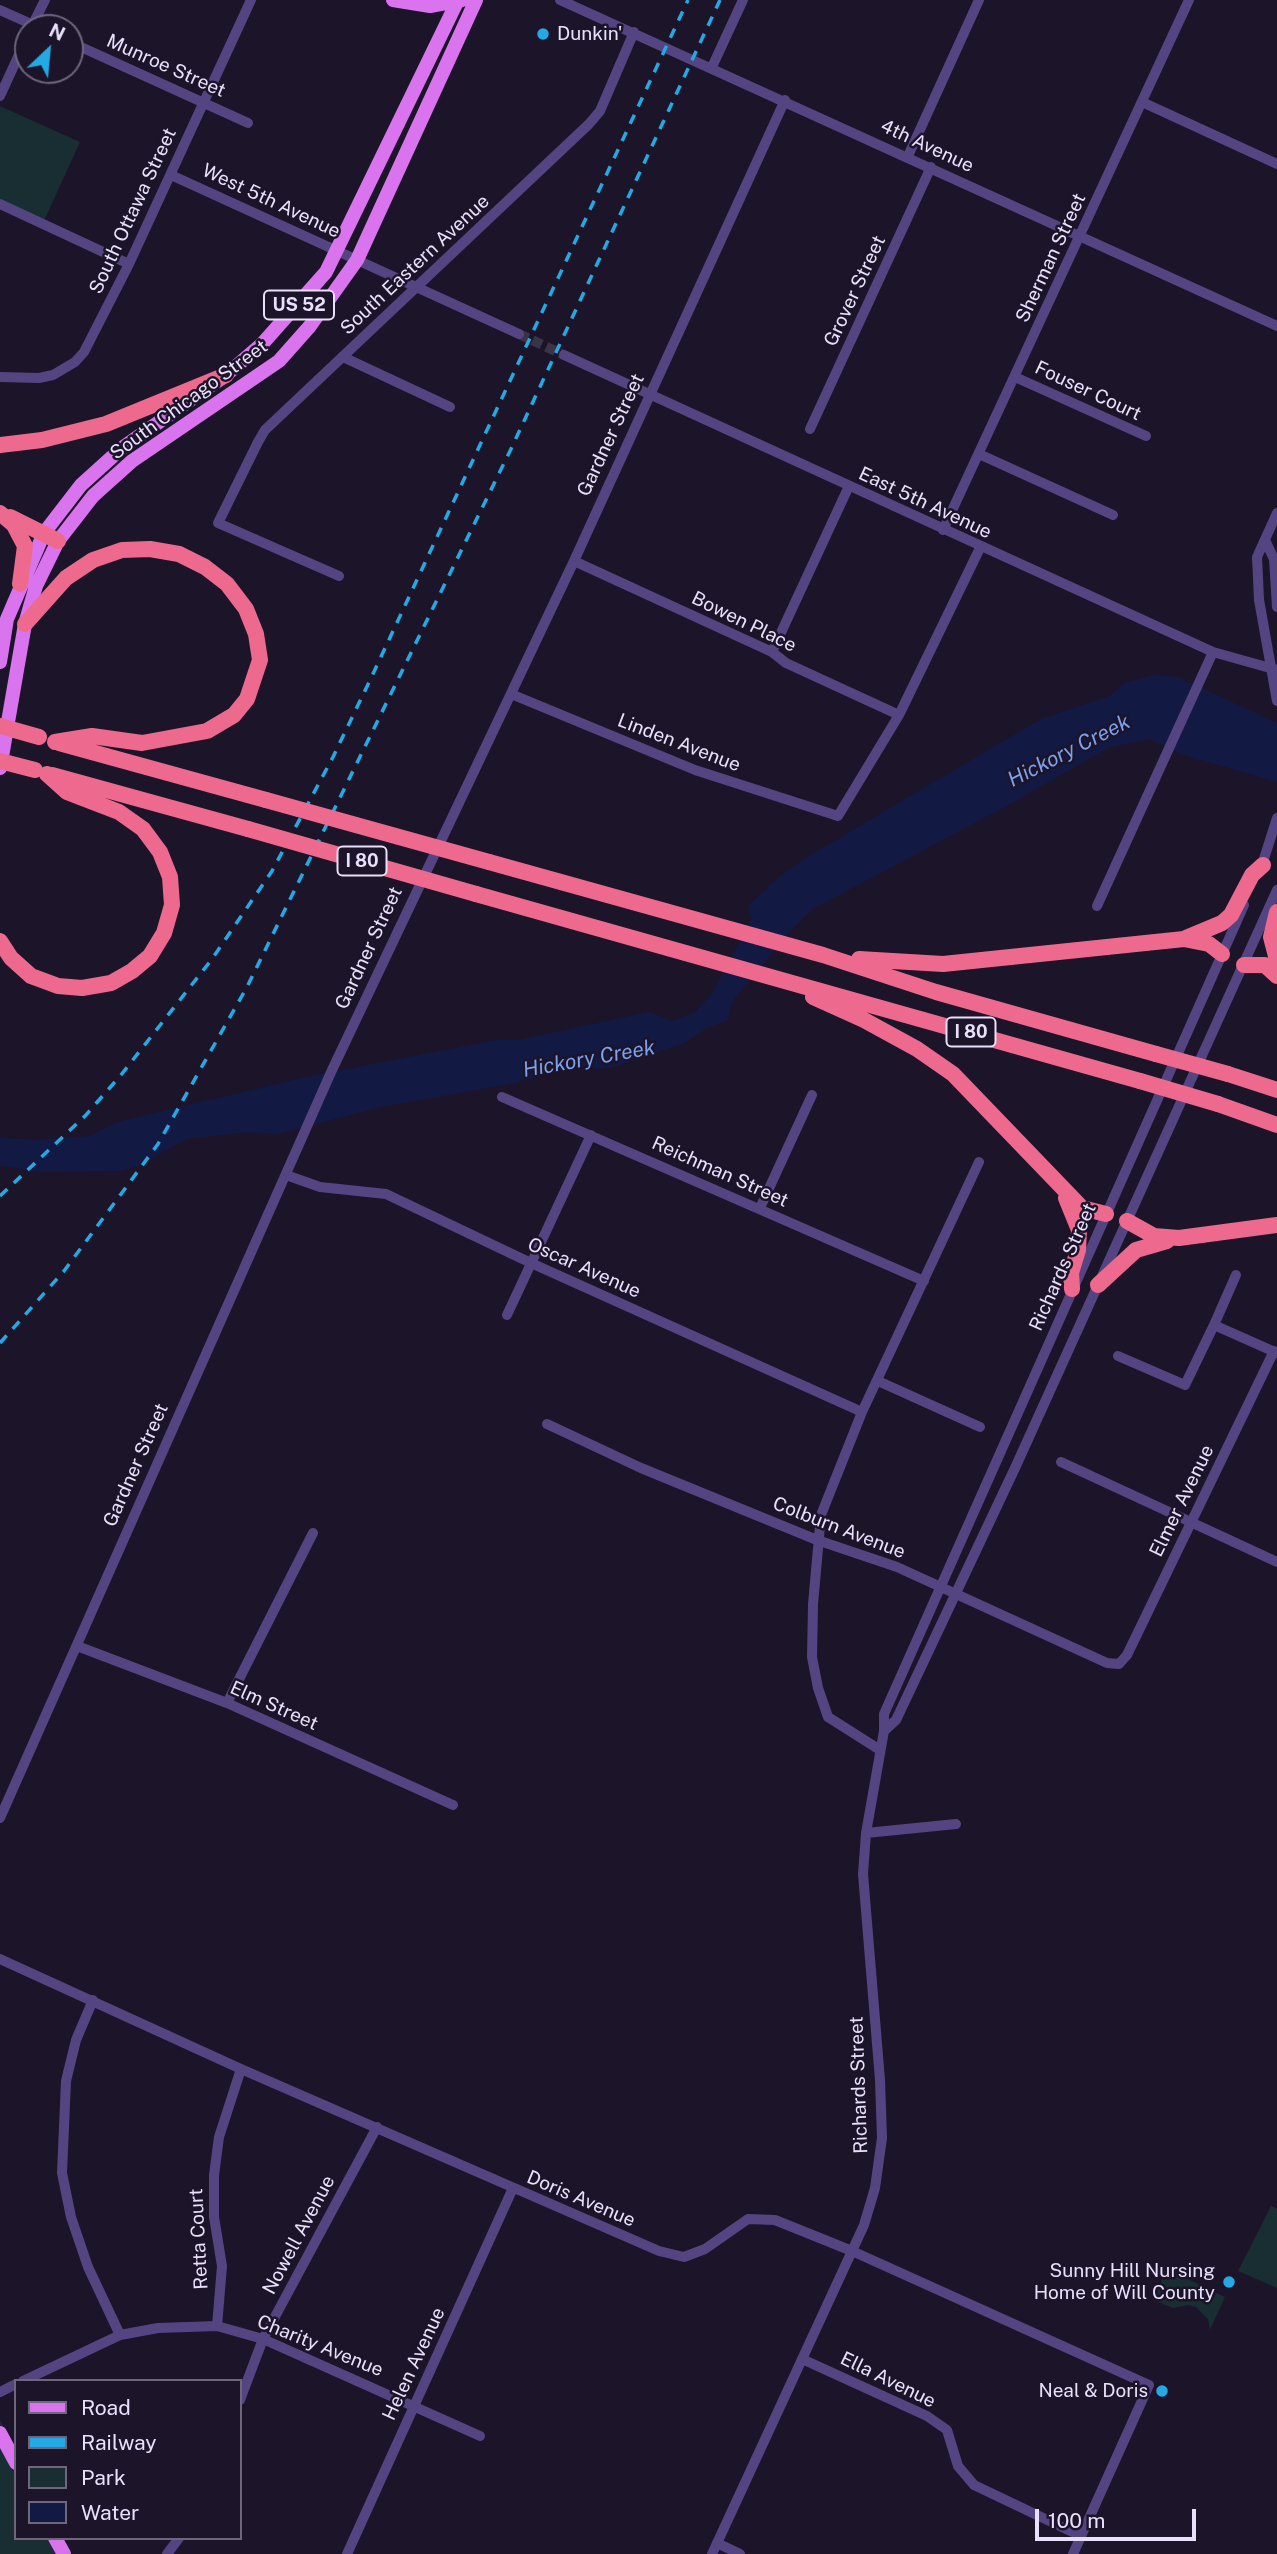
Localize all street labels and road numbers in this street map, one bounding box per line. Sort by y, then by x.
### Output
street label: Munroe Street [103,30,229,102]
street label: 4th Avenue [877,115,977,177]
street label: South Ottawa Street [85,124,181,298]
street label: West 5th Avenue [198,159,344,243]
street label: South Eastern Avenue [336,190,494,340]
street label: Sherman Street [1011,190,1091,326]
street label: Grover Street [819,232,891,350]
road number: US 52 [264,290,334,320]
street label: South Chicago Street [106,335,272,465]
street label: Fouser Court [1031,356,1145,426]
street label: Gardner Street [573,370,649,500]
street label: East 5th Avenue [855,462,995,544]
street label: Bowen Place [688,587,800,657]
street label: Linden Avenue [614,709,744,777]
road number: I 80 [338,846,386,876]
street label: Gardner Street [331,883,407,1013]
road number: I 80 [946,1017,996,1046]
street label: Reichman Street [648,1132,792,1212]
street label: Richards Street [1025,1200,1101,1334]
street label: Oscar Avenue [524,1233,644,1303]
street label: Gardner Street [99,1400,173,1530]
street label: Elmer Avenue [1145,1441,1219,1561]
street label: Colburn Avenue [769,1492,909,1564]
street label: Elm Street [227,1677,321,1735]
street label: Richards Street [845,2016,873,2154]
street label: Doris Avenue [523,2166,639,2232]
street label: Nowell Avenue [258,2172,340,2298]
street label: Retta Court [185,2188,213,2290]
street label: Helen Avenue [378,2304,450,2424]
street label: Charity Avenue [254,2310,386,2382]
street label: Ella Avenue [837,2347,939,2413]

